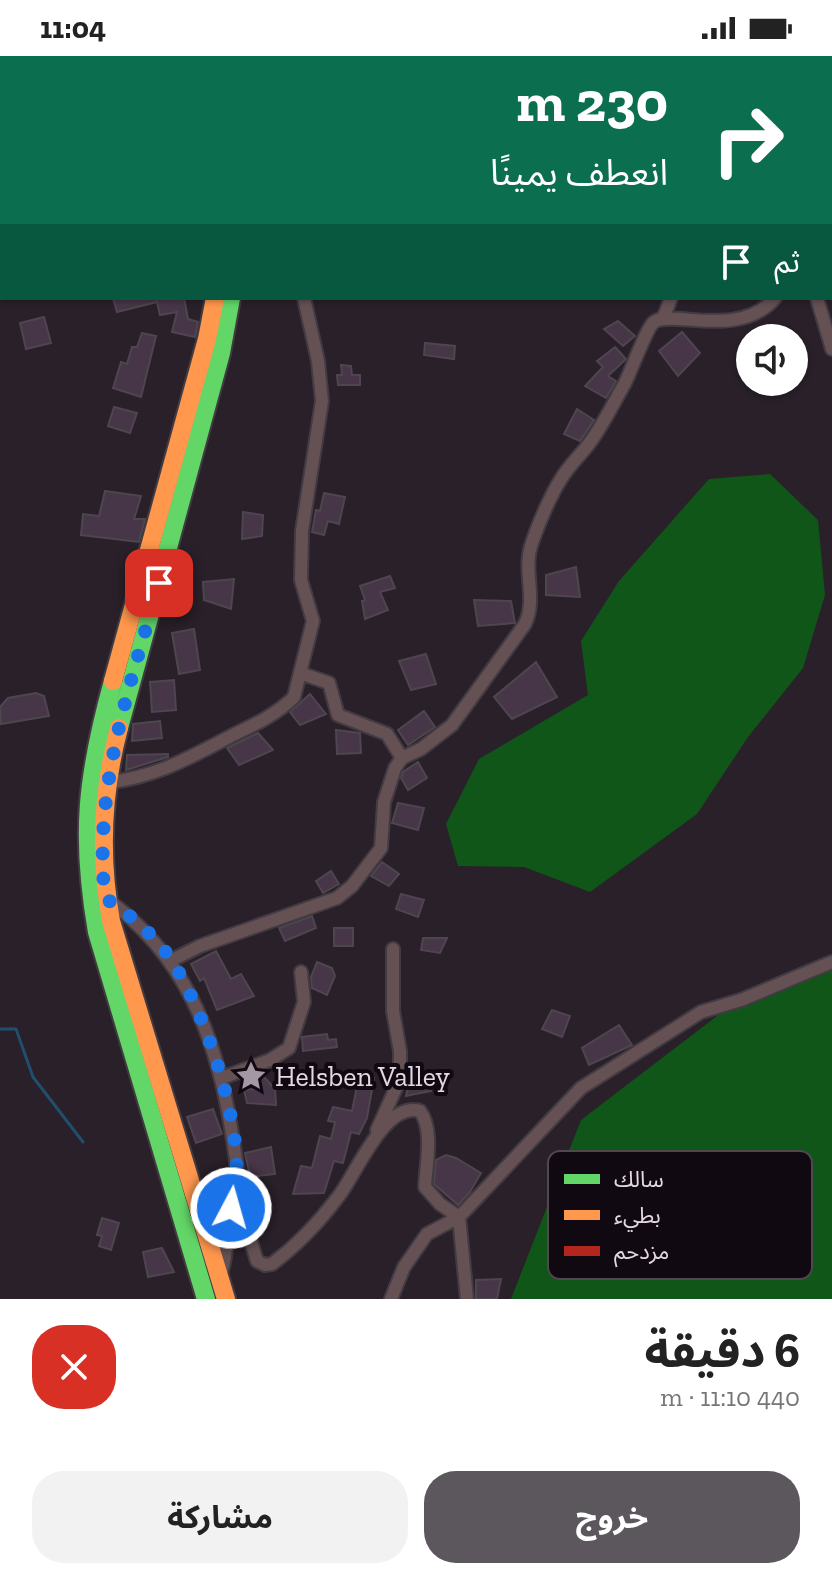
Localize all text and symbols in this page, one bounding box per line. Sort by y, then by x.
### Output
text: 11:04 [40,10,106,46]
text: 230 m [516,68,668,135]
icon: right [696,88,800,192]
text: انعطف يمينًا [490,151,668,194]
icon: arrive [714,240,758,284]
text: ثم [774,244,800,280]
map controls [736,324,808,396]
button: sound [736,324,808,396]
pin [125,549,193,617]
icon: arrive [137,561,181,605]
place icon: Helsben Valley [234,1059,268,1093]
place label: Helsben Valley [275,1060,450,1093]
legend [548,1151,812,1279]
position arrow [189,1166,273,1250]
text: سالك [614,1166,664,1193]
text: بطيء [614,1202,661,1232]
text: مزدحم [614,1238,669,1268]
text: 6 دقيقة [645,1322,800,1379]
button: close [32,1325,116,1409]
text: 440 m · 11:10 [660,1381,800,1413]
button: مشاركة [32,1471,408,1563]
button: خروج [424,1471,800,1563]

